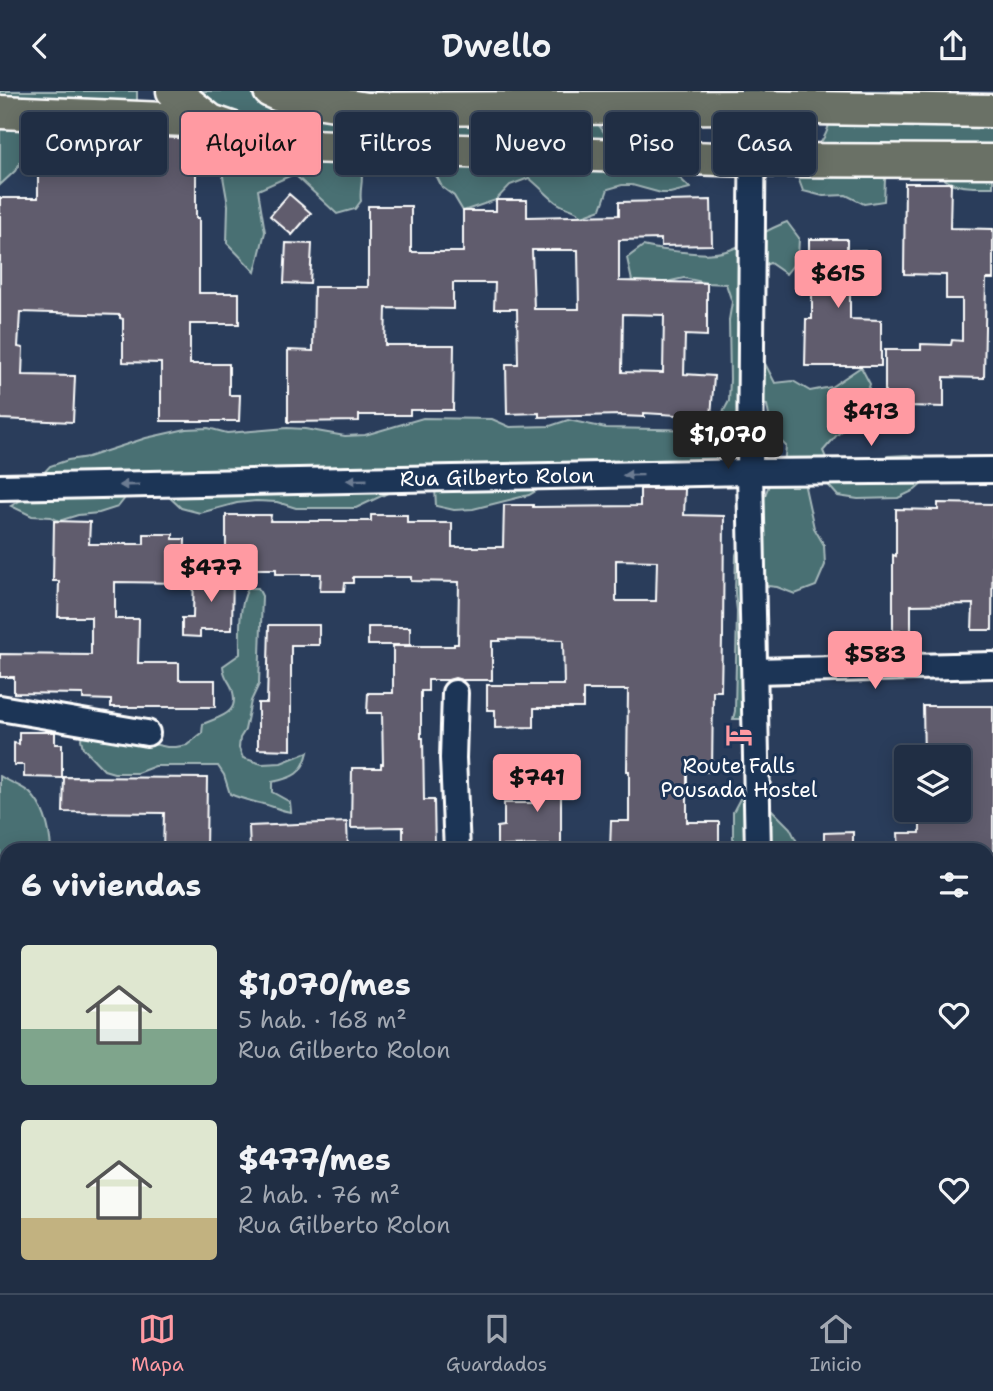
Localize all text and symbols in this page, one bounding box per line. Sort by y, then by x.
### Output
text: Dwello [441,24,552,67]
icon: back [21,27,59,65]
icon: share [934,27,972,65]
chip: Comprar [21,112,167,175]
chip: Alquilar [181,112,321,175]
chip: Filtros [335,112,457,175]
chip: Nuevo [471,112,591,175]
chip: Piso [605,112,699,175]
chip: Casa [713,112,816,175]
pin: $615 [797,251,879,310]
text: $615 [811,258,865,288]
pin: $413 [830,389,912,448]
text: $413 [843,396,899,426]
pin: $1,070 [671,411,785,471]
text: $1,070 [689,419,767,449]
street label: Rua Gilberto Rolon [400,461,594,493]
one-way arrow [622,469,644,480]
one-way arrow [345,475,367,486]
one-way arrow [118,479,140,491]
pin: $477 [170,545,252,604]
text: $477 [180,552,242,582]
pin: $583 [834,631,916,691]
text: $583 [844,639,906,669]
hotel icon: Route Falls Pousada Hostel [724,720,754,750]
map controls [894,745,971,822]
button: layers [894,745,971,822]
place label: Route Falls Pousada Hostel [661,752,818,804]
pin: $741 [496,755,578,814]
text: $741 [509,762,565,792]
text: 6 viviendas [21,865,201,906]
icon: filters [935,866,973,904]
text: $1,070/mes [238,964,411,1005]
icon: home [77,973,161,1057]
icon: heart [935,996,973,1034]
text: 5 hab. · 168 m² [238,1005,407,1035]
text: Rua Gilberto Rolon [238,1035,450,1065]
text: $477/mes [238,1139,391,1180]
icon: home [77,1148,161,1232]
icon: heart [935,1171,973,1209]
text: 2 hab. · 76 m² [238,1180,400,1210]
text: Rua Gilberto Rolon [238,1210,450,1240]
tab: Mapa [131,1310,184,1377]
tab: Guardados [446,1310,547,1377]
tab: Inicio [810,1310,862,1377]

